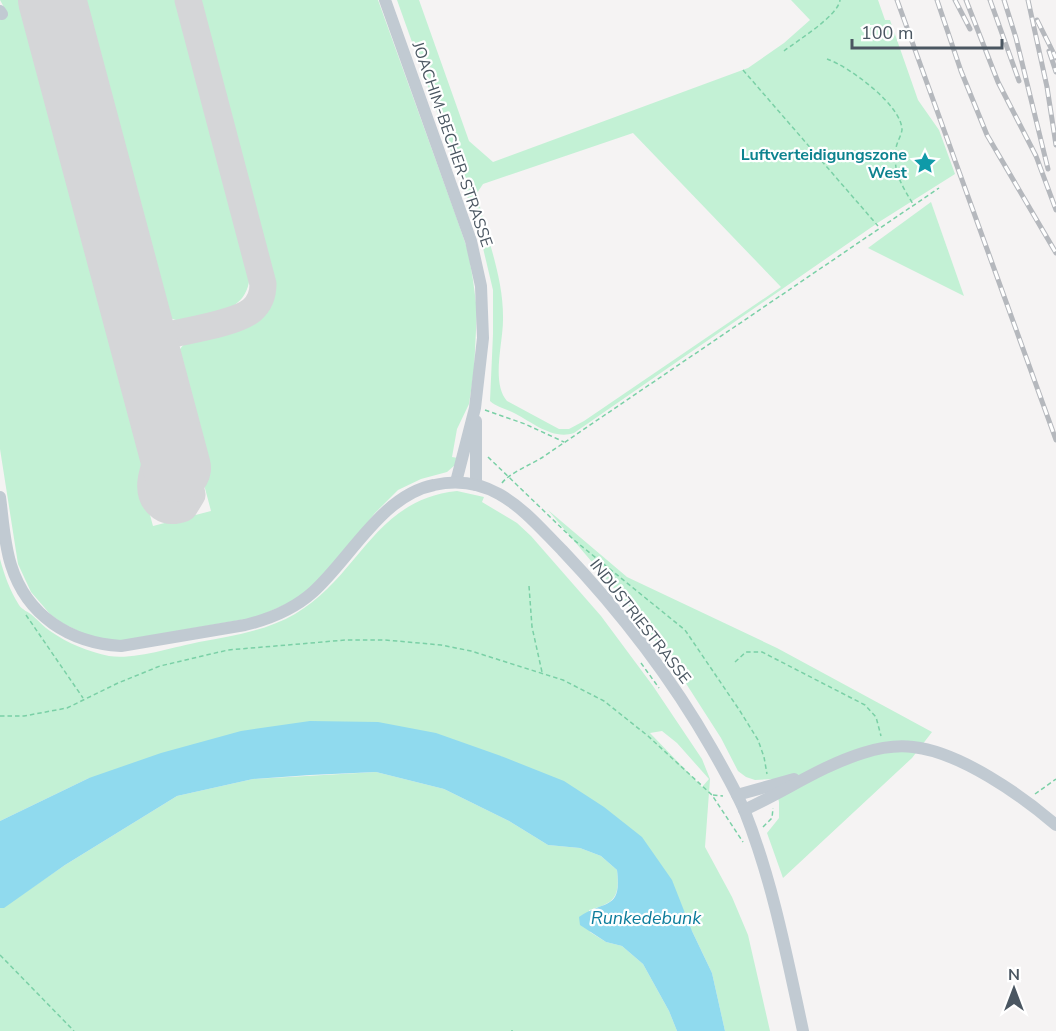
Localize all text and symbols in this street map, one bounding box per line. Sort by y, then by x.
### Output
scale bar [852,12,1002,50]
text: 100 m [861,21,913,45]
street label: JOACHIM-BECHER-STRASSE [406,38,498,250]
place label: Luftverteidigungszone West [741,144,908,184]
place icon: Luftverteidigungszone West [912,150,938,176]
street label: INDUSTRIESTRASSE [584,555,696,689]
water label: Runkedebunk [591,906,702,930]
north arrow [984,959,1044,1019]
text: N [1008,964,1020,986]

